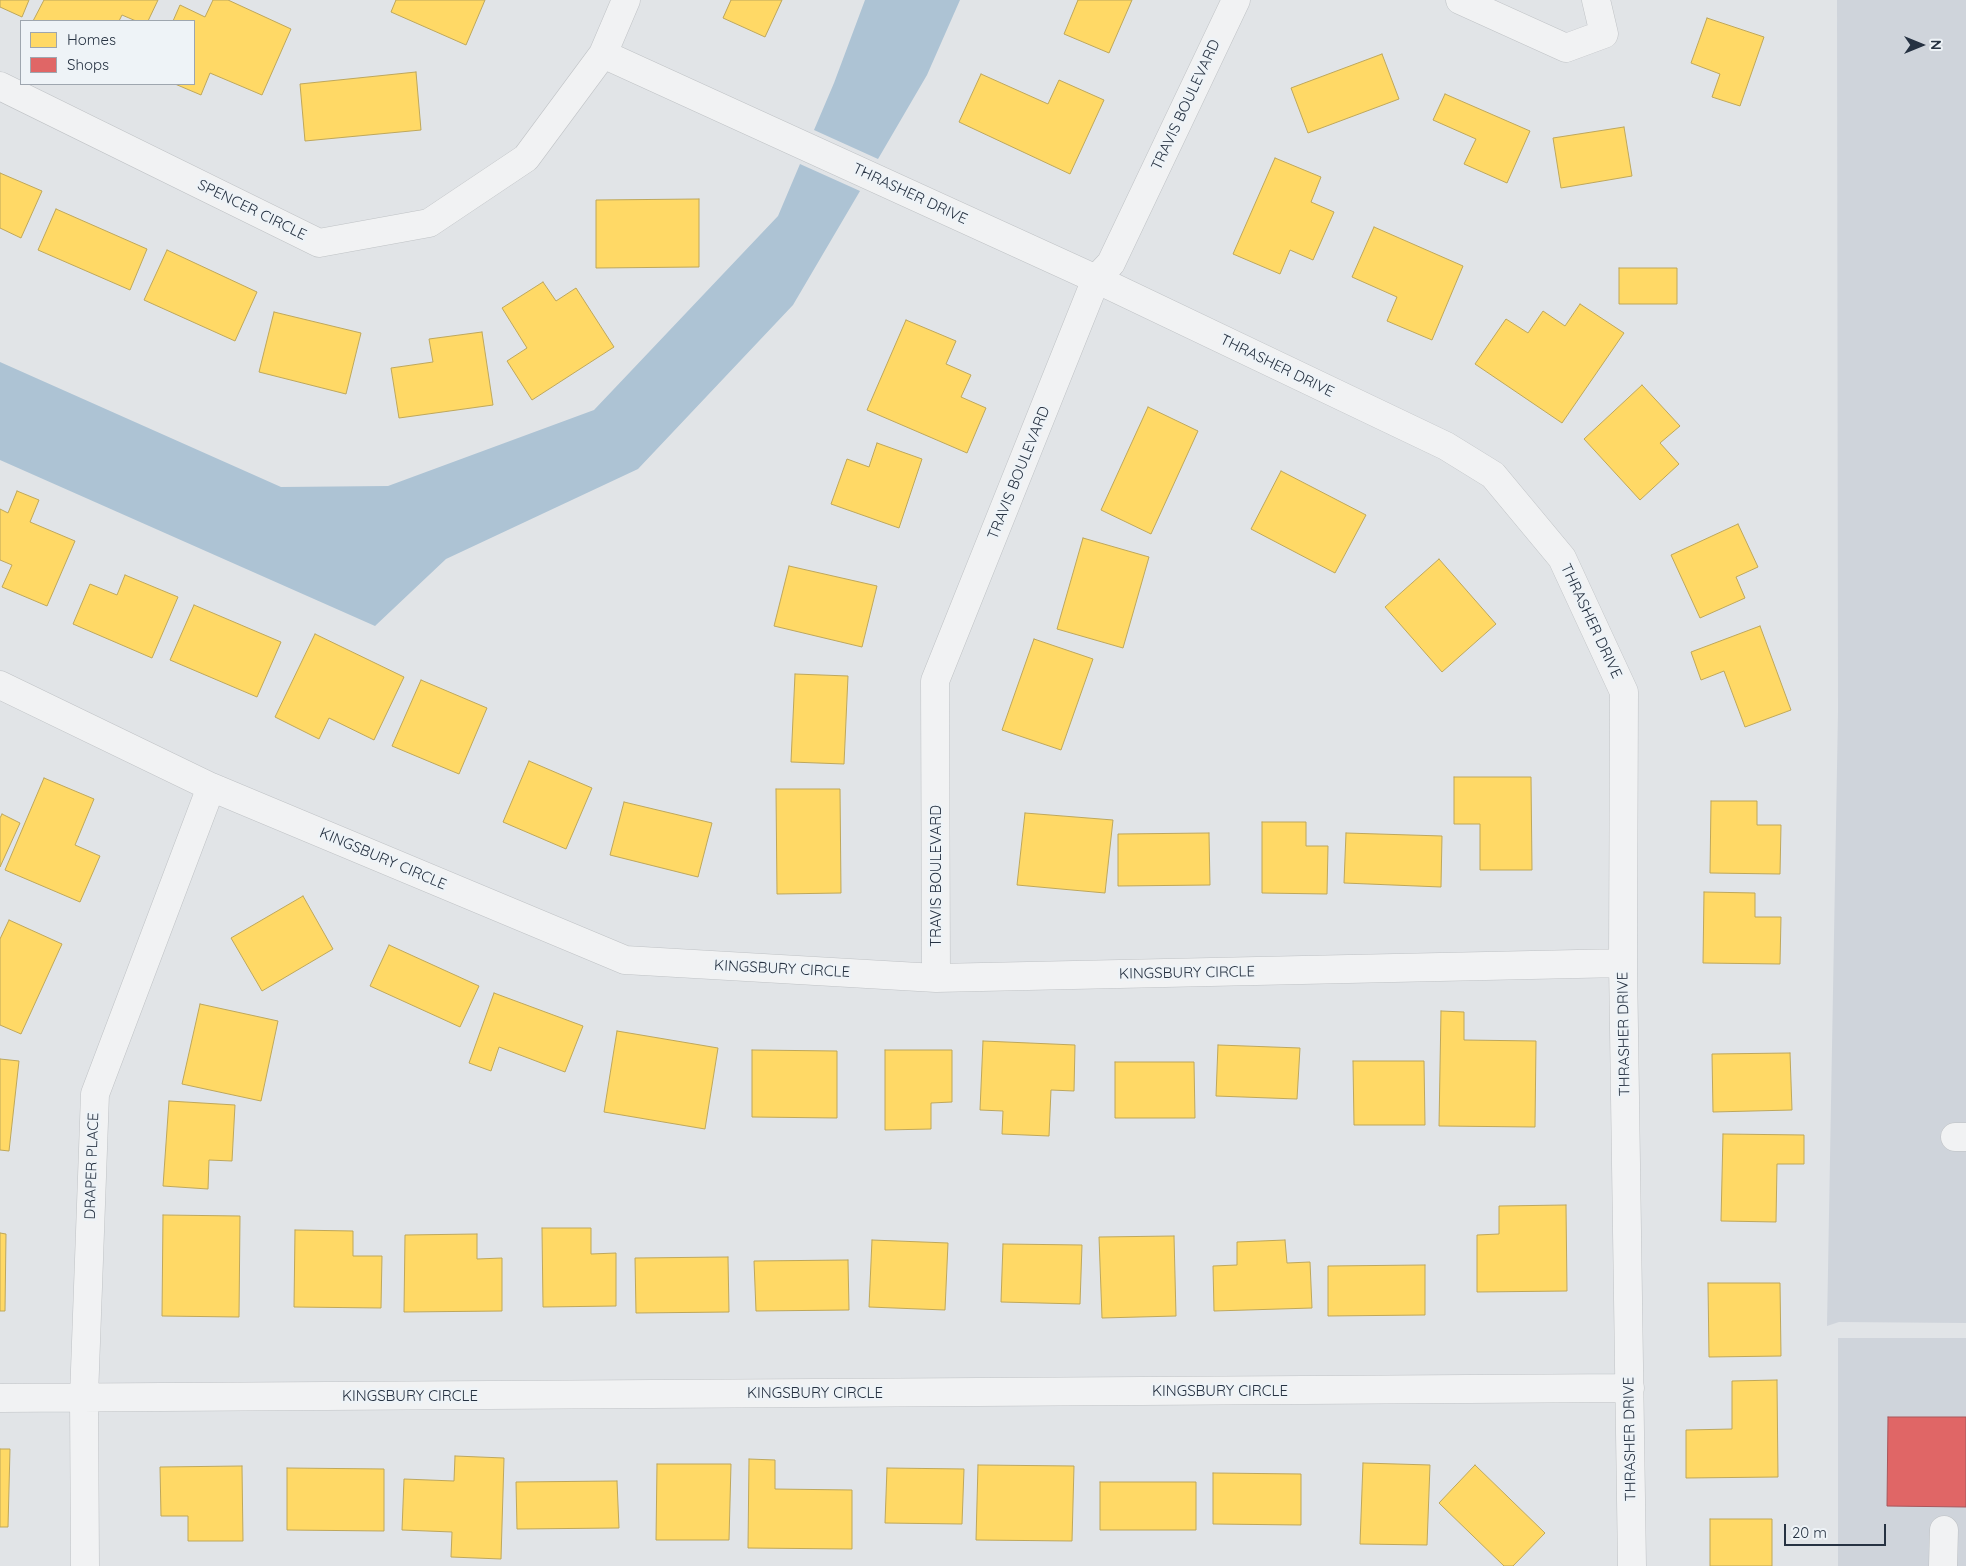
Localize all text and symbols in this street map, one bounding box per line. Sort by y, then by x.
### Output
legend [20,20,195,85]
north arrow [1896,20,1946,70]
text: Homes [67,30,116,49]
street label: TRAVIS BOULEVARD [1148,37,1224,173]
text: N [1927,40,1945,50]
text: Shops [67,55,109,74]
street label: THRASHER DRIVE [850,160,970,228]
street label: SPENCER CIRCLE [195,176,309,244]
street label: THRASHER DRIVE [1217,331,1337,401]
street label: TRAVIS BOULEVARD [984,404,1054,542]
street label: THRASHER DRIVE [1557,561,1625,681]
street label: TRAVIS BOULEVARD [927,805,945,947]
street label: KINGSBURY CIRCLE [317,824,449,894]
street label: KINGSBURY CIRCLE [714,956,850,982]
street label: KINGSBURY CIRCLE [1119,963,1255,983]
street label: THRASHER DRIVE [1614,972,1634,1096]
street label: DRAPER PLACE [81,1112,103,1220]
street label: THRASHER DRIVE [1620,1377,1640,1501]
street label: KINGSBURY CIRCLE [1152,1382,1288,1400]
street label: KINGSBURY CIRCLE [747,1384,883,1402]
street label: KINGSBURY CIRCLE [342,1387,478,1405]
scale bar [1786,1514,1888,1546]
text: 20 m [1792,1523,1827,1542]

